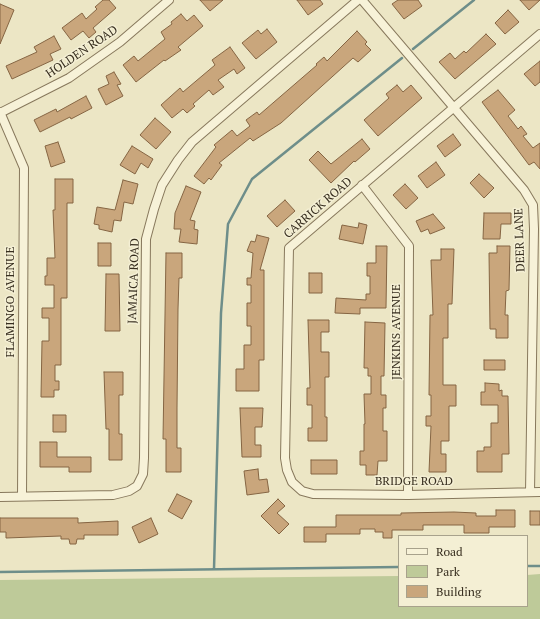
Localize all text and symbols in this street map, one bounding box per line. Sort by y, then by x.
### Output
street label: HOLDEN ROAD [43,23,121,81]
street label: CARRICK ROAD [281,174,355,242]
street label: DEER LANE [512,208,528,272]
street label: JAMAICA ROAD [125,238,143,324]
street label: FLAMINGO AVENUE [4,247,18,357]
street label: JENKINS AVENUE [390,284,404,380]
street label: BRIDGE ROAD [375,475,453,489]
legend [398,535,528,607]
text: Road [436,544,463,559]
text: Park [436,564,460,579]
text: Building [436,584,481,599]

